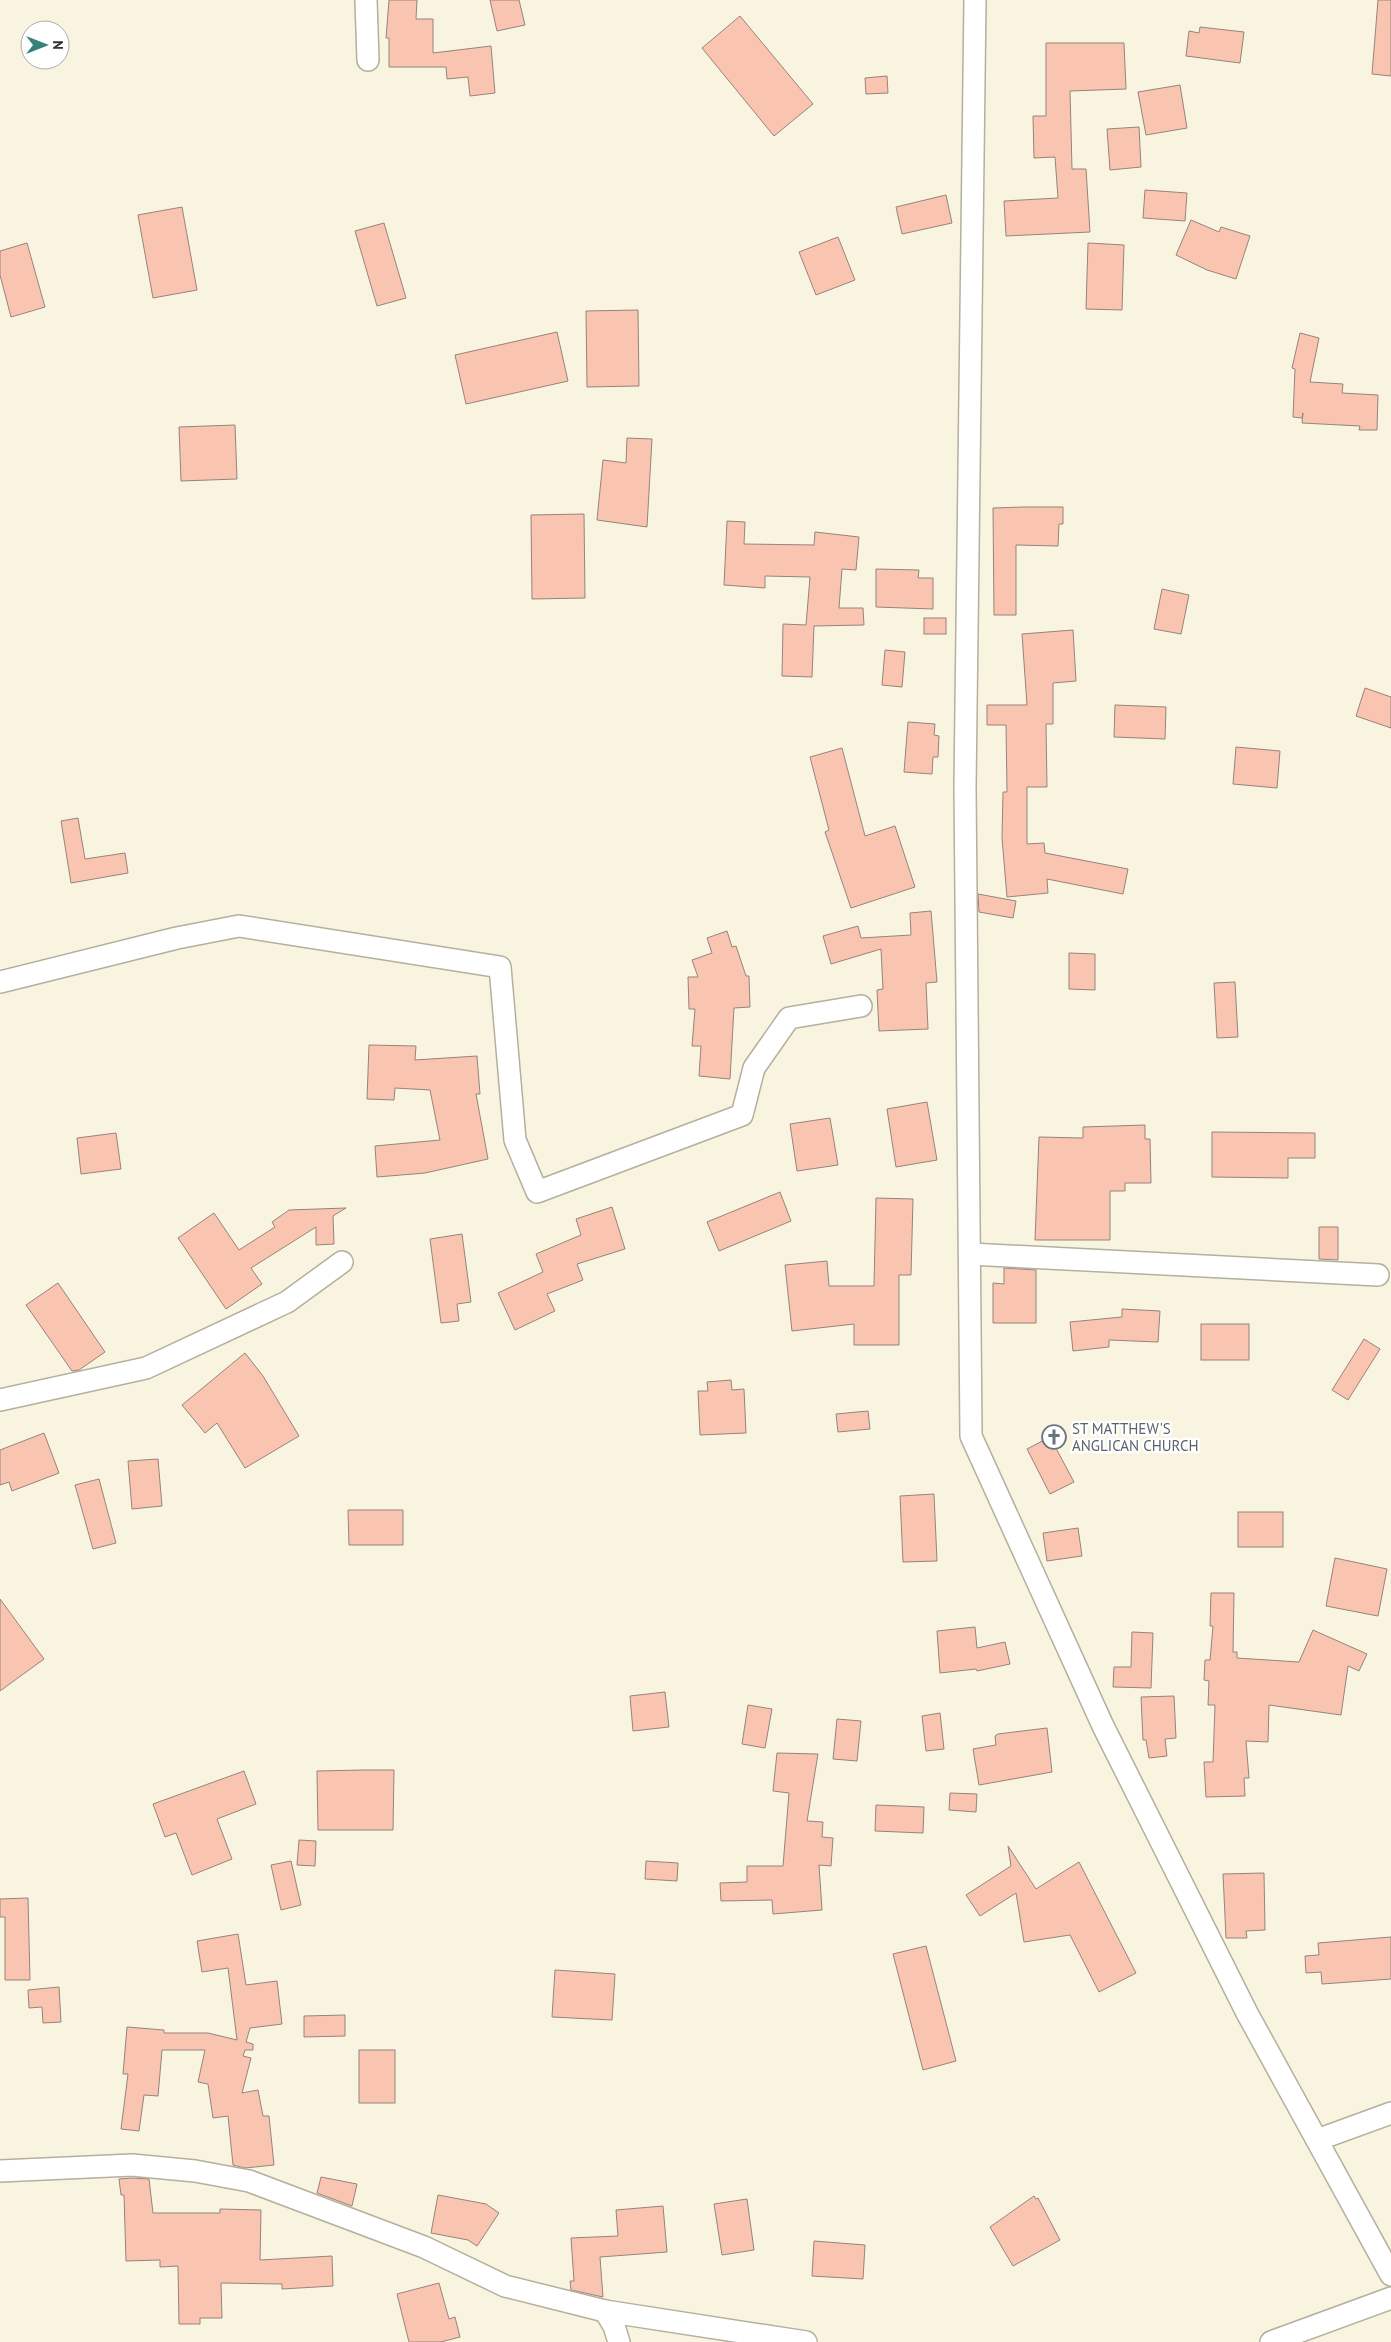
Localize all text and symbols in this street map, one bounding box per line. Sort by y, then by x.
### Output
north arrow [20,20,70,70]
text: N [49,40,67,50]
place label: ST MATTHEW'S ANGLICAN CHURCH [1072,1419,1199,1455]
church icon: ST MATTHEW'S ANGLICAN CHURCH [1041,1424,1067,1450]

